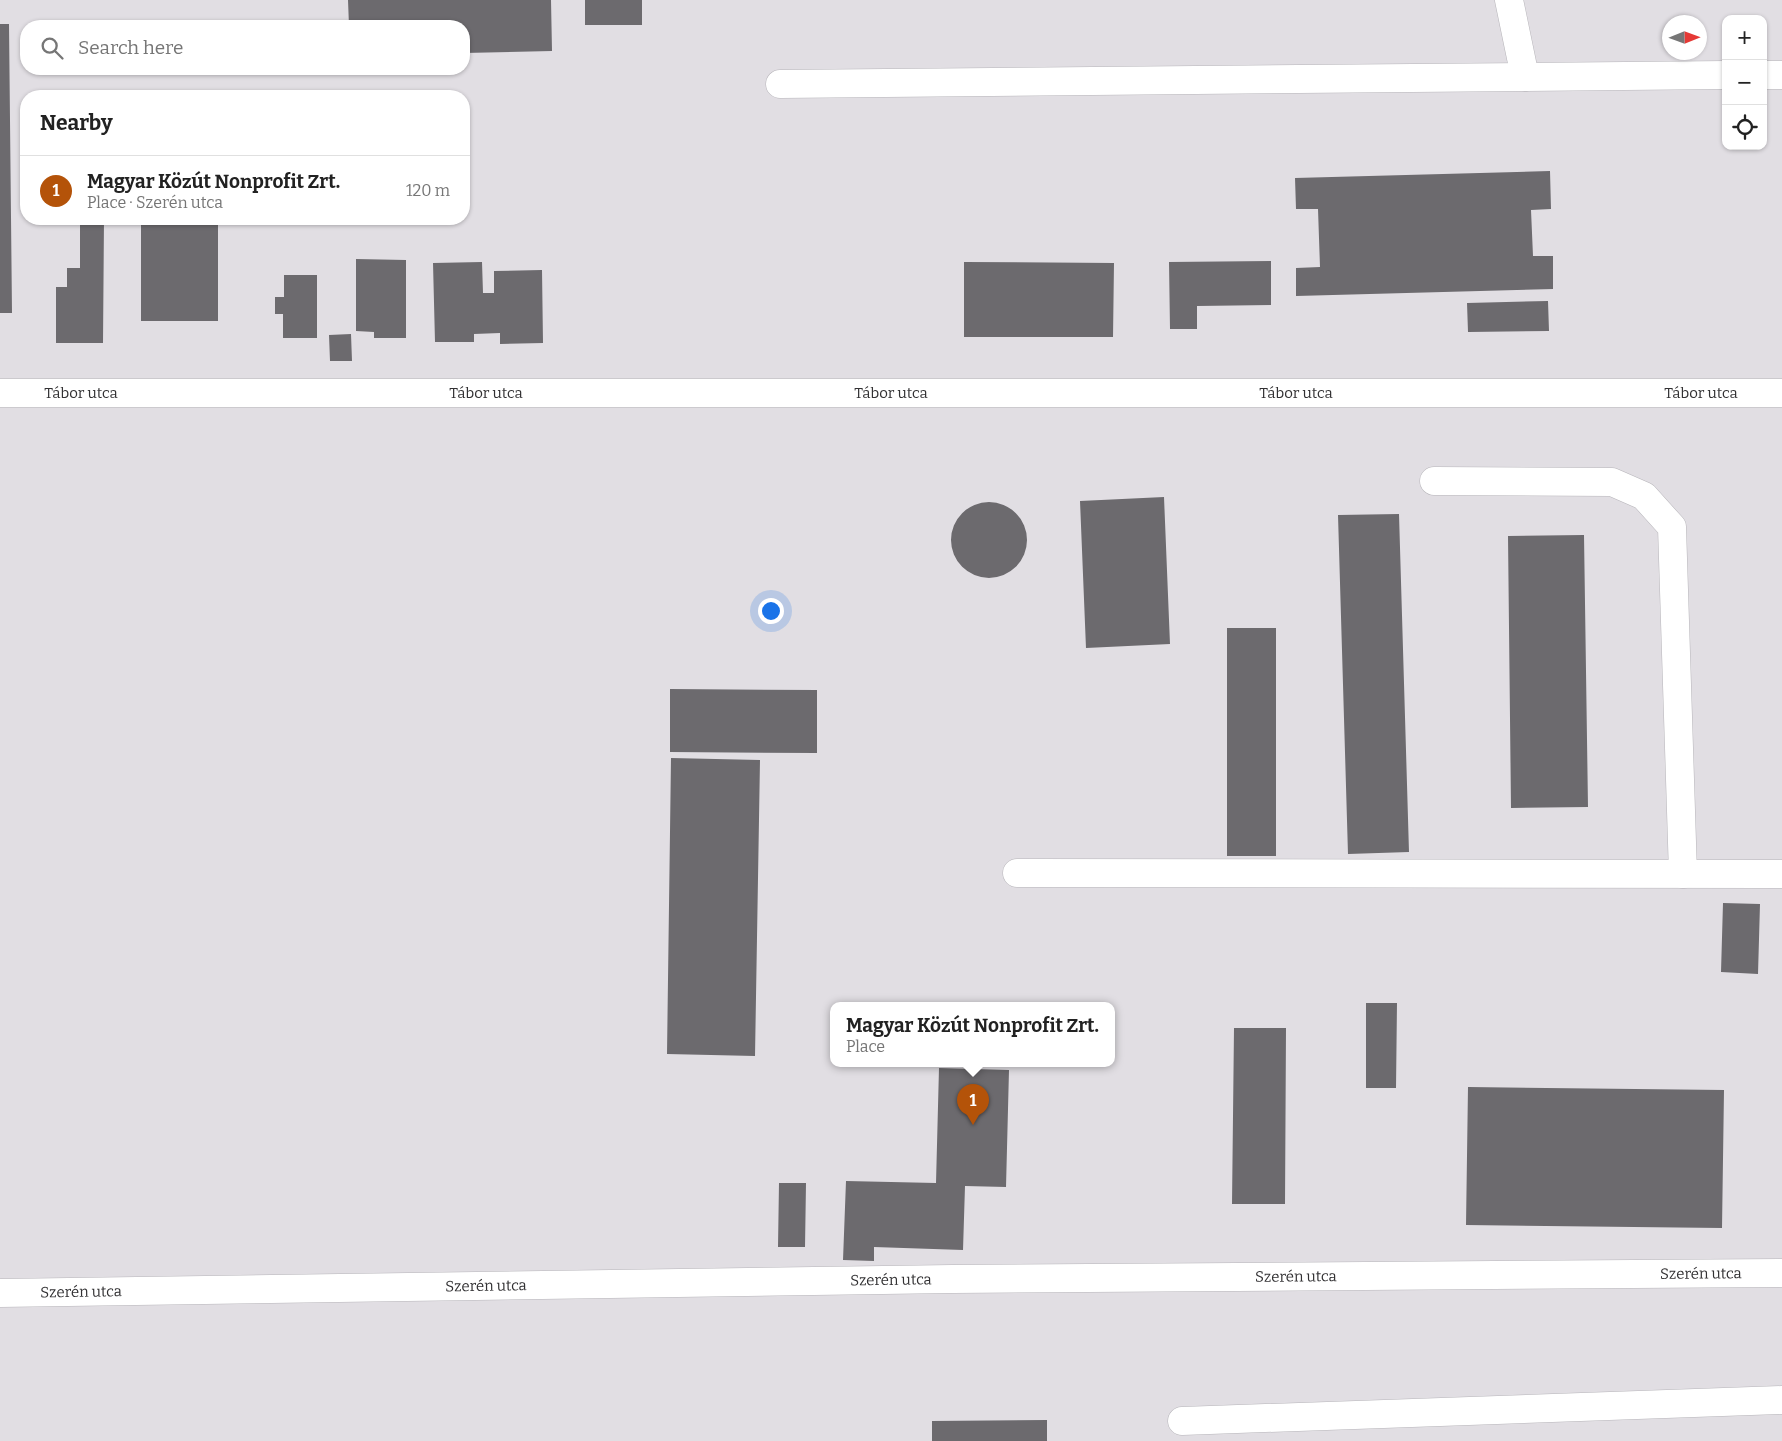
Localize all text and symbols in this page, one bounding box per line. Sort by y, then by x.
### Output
north arrow [1662,15,1707,60]
map controls [1722,15,1767,150]
button: + [1722,15,1767,60]
search box [20,20,470,75]
icon: search [38,34,66,62]
text: Search here [78,36,183,59]
button: − [1722,60,1767,105]
button: locate [1722,105,1767,150]
text: Nearby [40,110,113,136]
text: Magyar Közút Nonprofit Zrt. [87,170,340,193]
text: 1 [53,181,59,200]
text: 120 m [406,181,450,200]
text: Place · Szerén utca [87,193,223,212]
street label: Tábor utca [44,384,118,402]
street label: Tábor utca [449,384,523,402]
street label: Tábor utca [854,384,928,402]
street label: Tábor utca [1259,384,1333,402]
street label: Tábor utca [1664,384,1738,402]
your location [758,598,784,624]
popup [830,1002,1115,1067]
text: Magyar Közút Nonprofit Zrt. [846,1014,1099,1037]
text: Place [846,1037,885,1056]
pin: 1 [957,1084,989,1125]
street label: Szerén utca [1660,1264,1742,1283]
street label: Szerén utca [1255,1267,1337,1286]
street label: Szerén utca [850,1270,932,1289]
street label: Szerén utca [445,1276,527,1295]
street label: Szerén utca [40,1282,122,1301]

